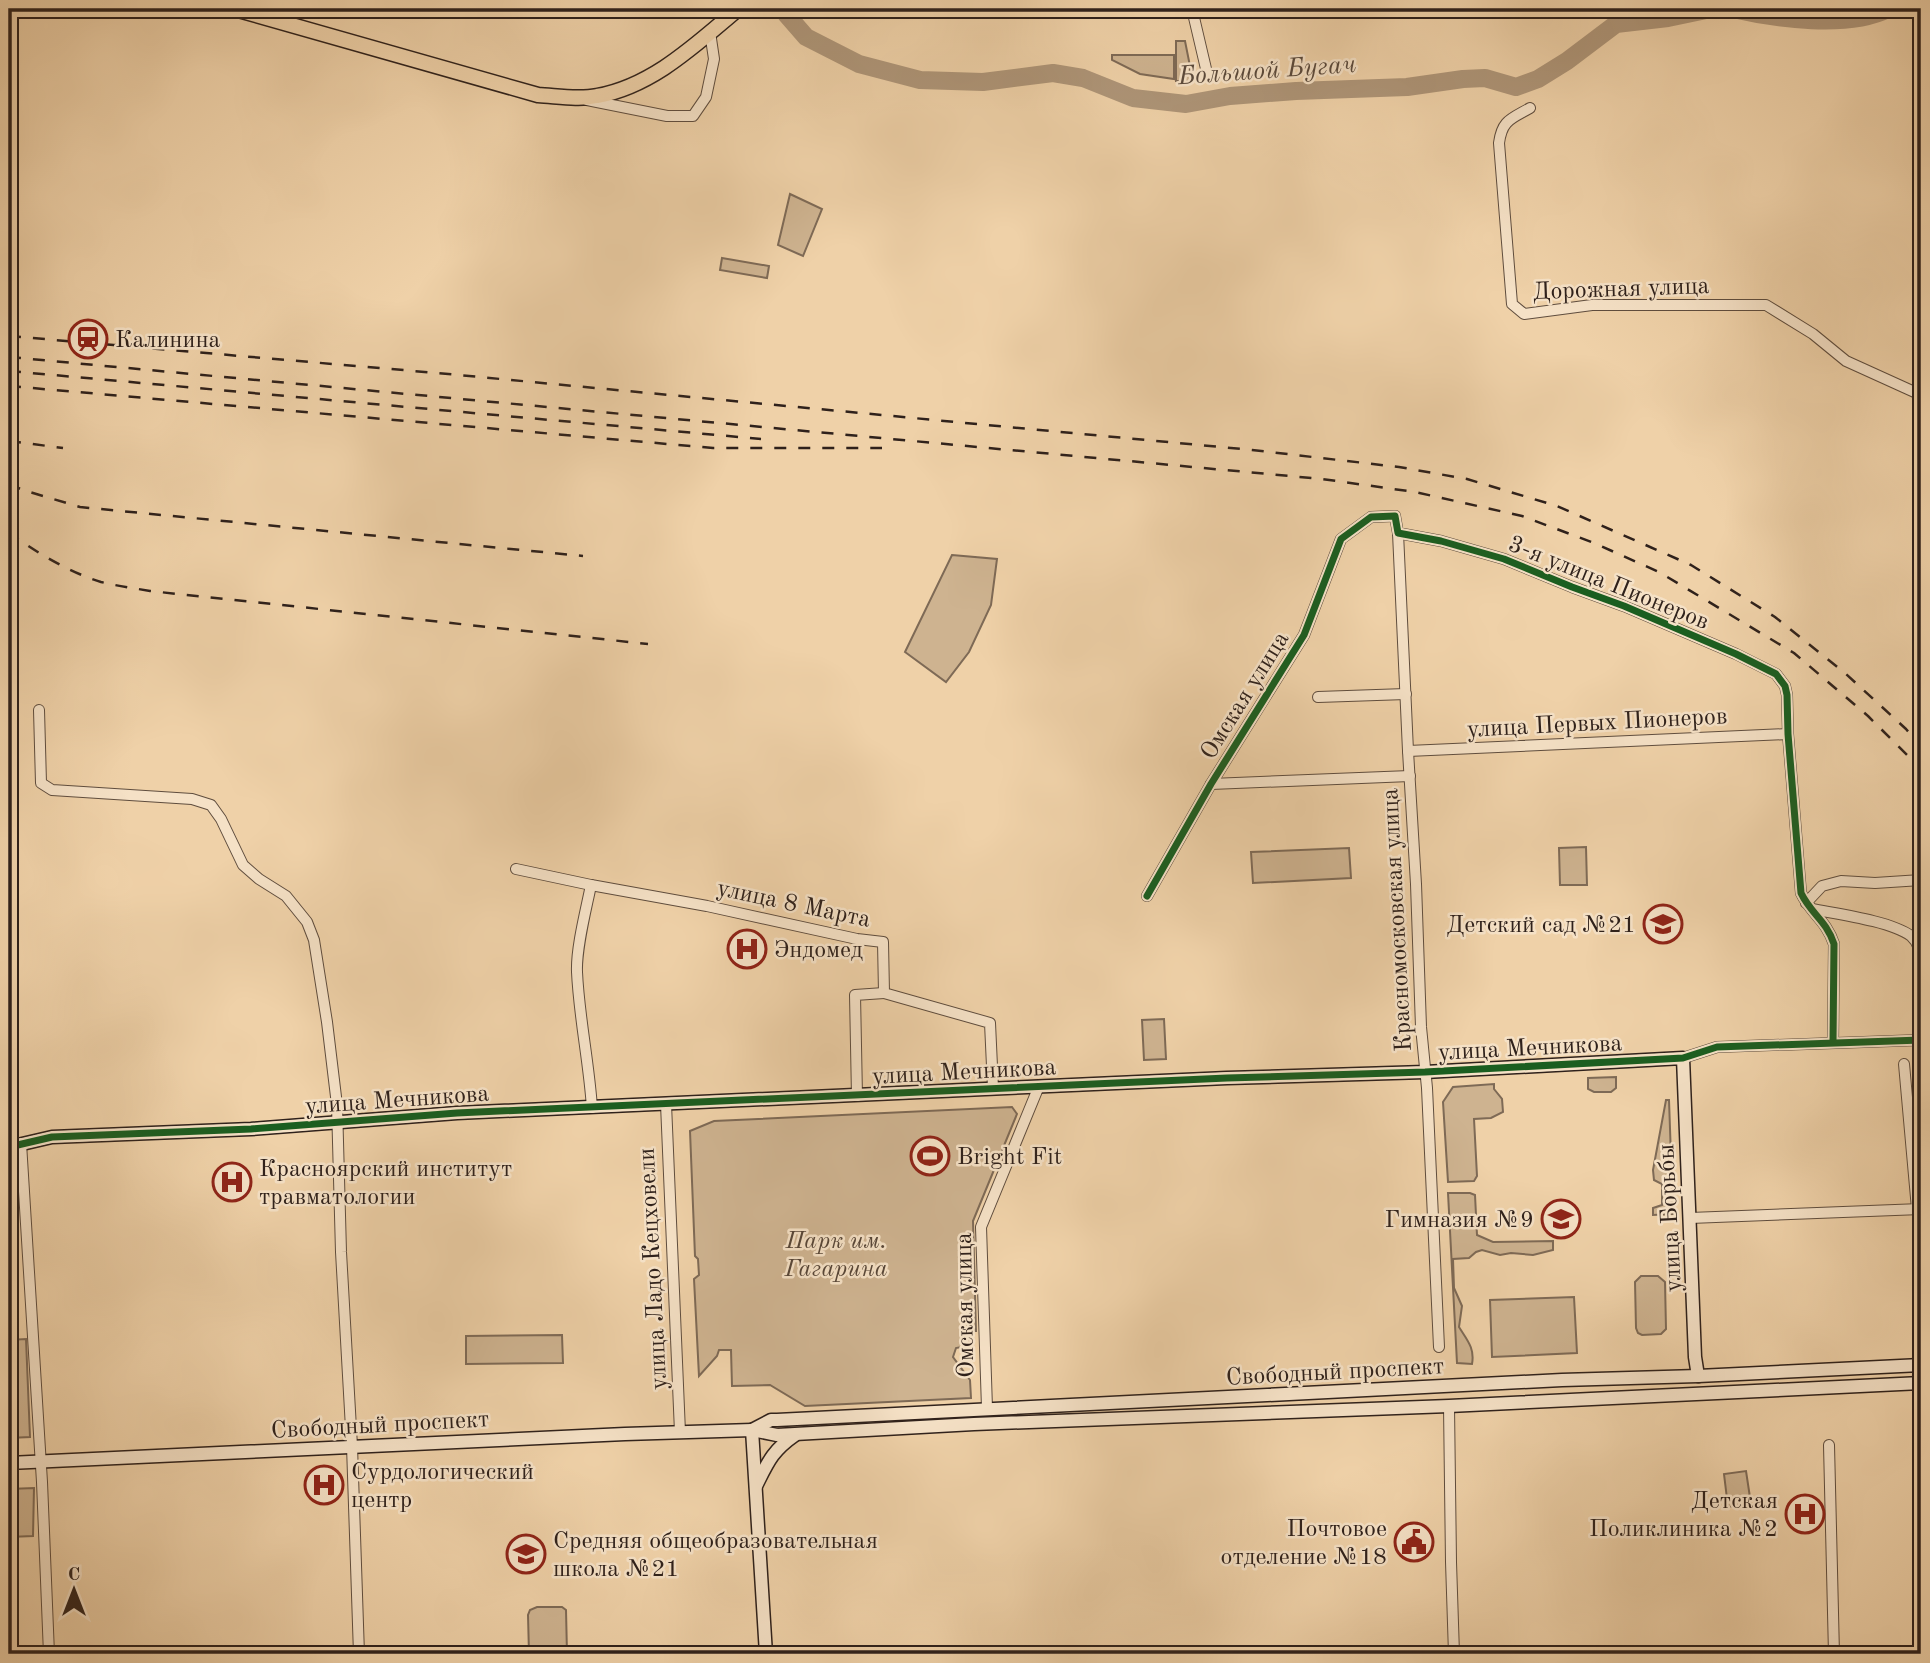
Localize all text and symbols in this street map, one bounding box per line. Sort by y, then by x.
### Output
water label: Большой Бугач [1176,52,1357,90]
street label: Дорожная улица [1532,275,1710,305]
station icon: Калинина [67,318,109,360]
place label: Калинина [115,329,221,353]
street label: 3-я улица Пионеров [1505,533,1712,635]
street label: Омская улица [1197,628,1295,764]
street label: улица Первых Пионеров [1466,705,1728,743]
street label: Красномосковская улица [1379,787,1417,1052]
street label: улица 8 Марта [715,877,873,933]
school or university icon: Детский сад №21 [1642,903,1684,945]
place label: Детский сад №21 [1447,914,1636,938]
hospital icon: Эндомед [726,928,768,970]
place label: Эндомед [774,939,863,963]
street label: улица Мечникова [1437,1032,1623,1066]
street label: улица Мечникова [871,1056,1057,1090]
street label: улица Мечникова [304,1083,490,1119]
sports icon: Bright Fit [909,1135,951,1177]
street label: улица Борьбы [1655,1143,1687,1293]
place label: Bright Fit [957,1146,1062,1170]
street label: улица Ладо Кецховели [636,1147,672,1390]
place label: Красноярский институт травматологии [259,1158,512,1210]
hospital icon: Красноярский институт травматологии [211,1161,253,1203]
school or university icon: Гимназия №9 [1540,1198,1582,1240]
place label: Гимназия №9 [1385,1209,1534,1233]
park label: Парк им. Гагарина [783,1230,888,1282]
street label: Омская улица [953,1232,979,1378]
street label: Свободный проспект [1225,1355,1445,1391]
street label: Свободный проспект [270,1408,490,1444]
place label: Сурдологический центр [351,1461,534,1513]
hospital icon: Сурдологический центр [303,1464,345,1506]
place label: Детская Поликлиника №2 [1589,1490,1778,1542]
hospital icon: Детская Поликлиника №2 [1784,1493,1826,1535]
place label: Почтовое отделение №18 [1221,1518,1387,1570]
public building icon: Почтовое отделение №18 [1393,1521,1435,1563]
place label: Средняя общеобразовательная школа №21 [553,1530,878,1582]
school or university icon: Средняя общеобразовательная школа №21 [505,1533,547,1575]
north arrow [38,1554,108,1624]
text: С [68,1566,80,1585]

